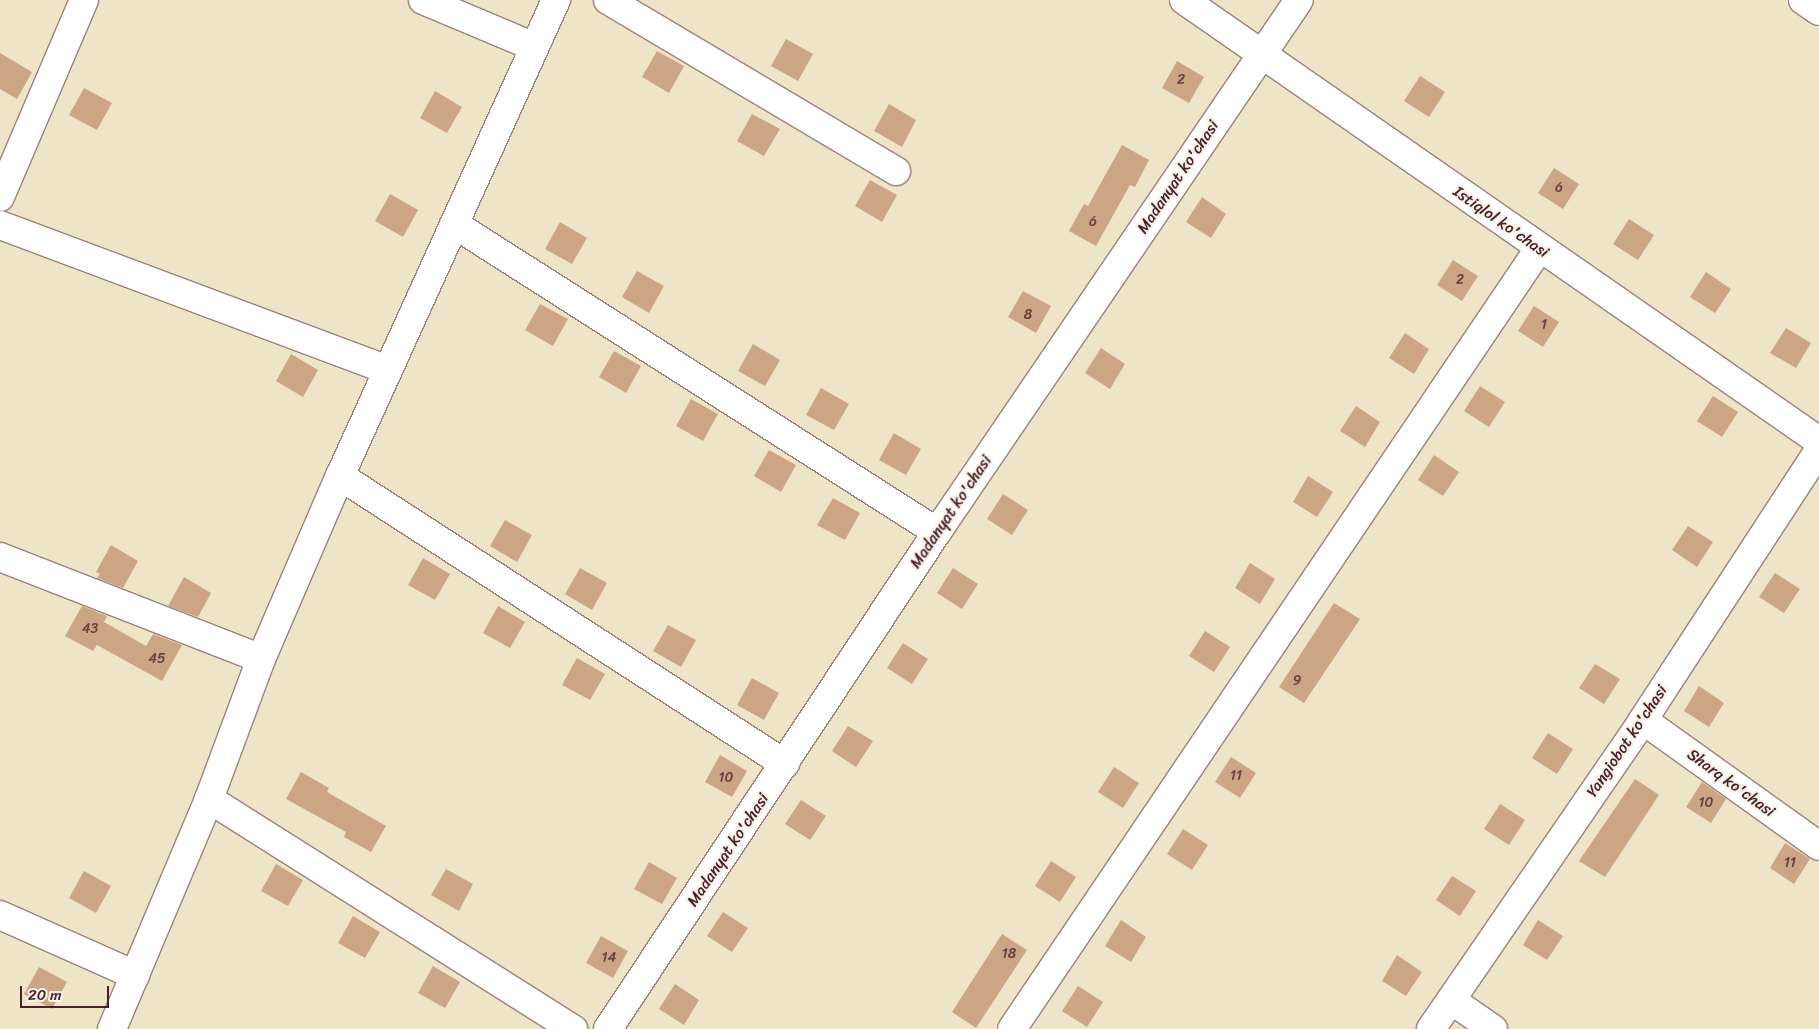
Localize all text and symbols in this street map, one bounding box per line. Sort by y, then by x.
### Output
house number: 2 [1177,72,1185,88]
street label: Madanyat ko'chasi [1133,117,1223,237]
house number: 6 [1555,180,1563,196]
street label: Istiqlol ko'chasi [1449,182,1553,262]
house number: 6 [1089,214,1097,230]
house number: 2 [1456,272,1464,288]
house number: 8 [1024,307,1032,323]
house number: 1 [1541,317,1547,333]
street label: Madanyat ko'chasi [906,452,996,572]
house number: 43 [82,621,98,637]
house number: 45 [148,651,166,667]
house number: 9 [1293,673,1301,689]
street label: Yangiobot ko'chasi [1582,681,1672,801]
street label: Sharq ko'chasi [1683,745,1779,821]
house number: 11 [1230,768,1242,784]
house number: 10 [719,770,733,786]
street label: Madanyat ko'chasi [683,790,773,910]
house number: 10 [1699,795,1713,811]
house number: 11 [1784,855,1796,871]
house number: 18 [1002,946,1016,962]
house number: 14 [602,950,616,966]
scale bar [22,976,111,1008]
text: 20 m [28,982,62,1008]

